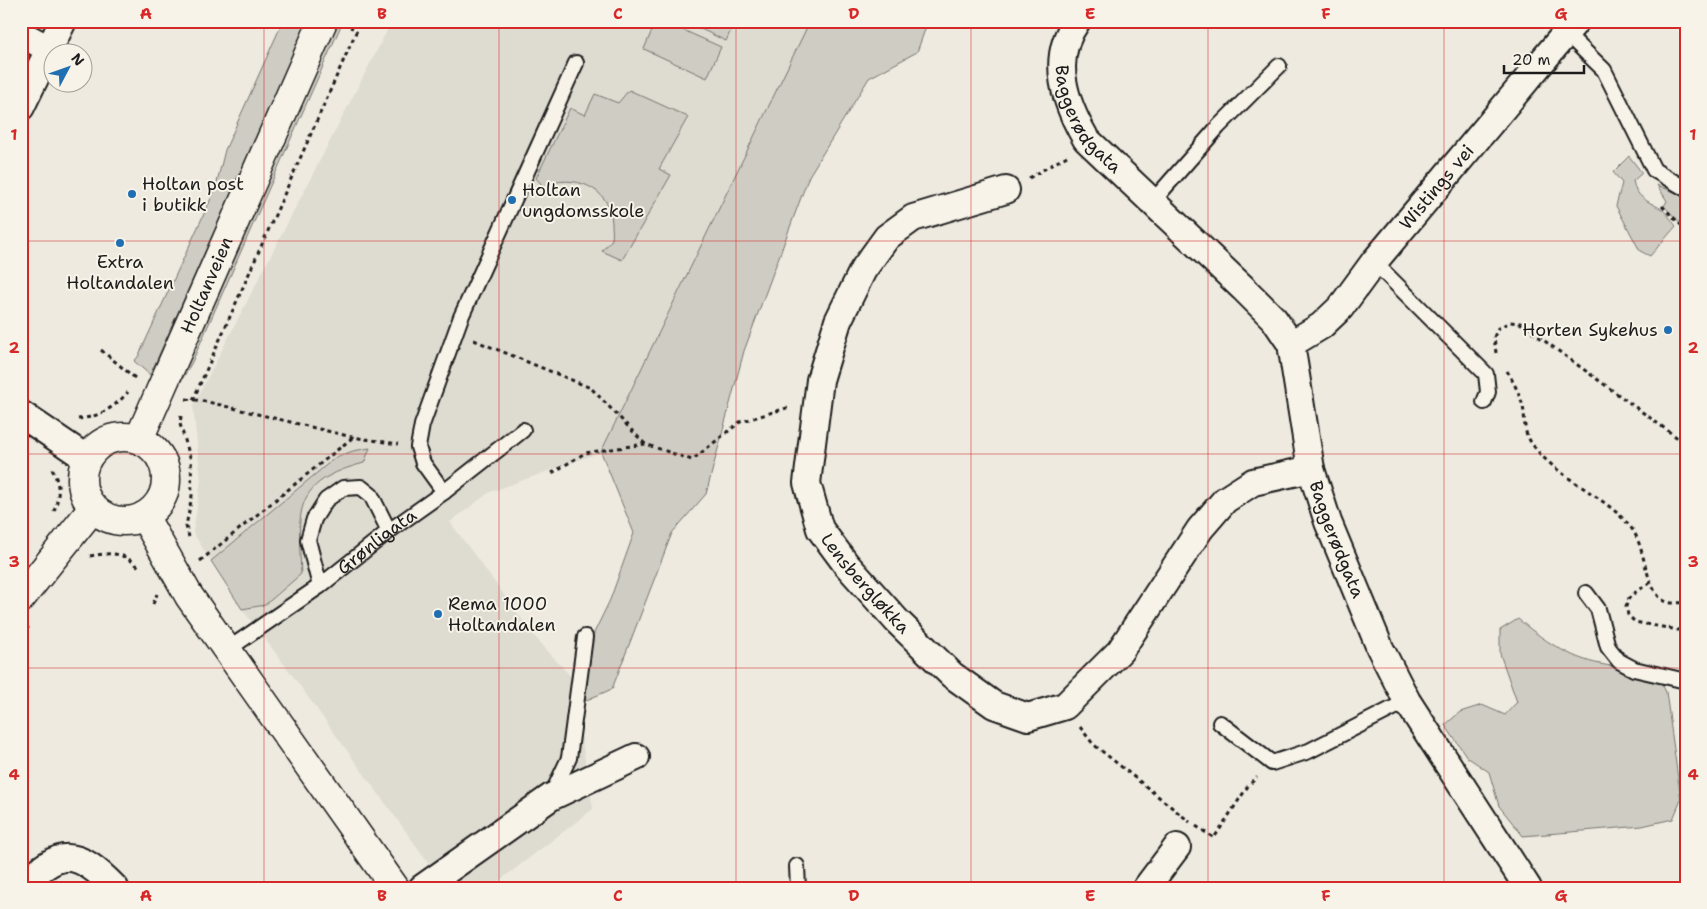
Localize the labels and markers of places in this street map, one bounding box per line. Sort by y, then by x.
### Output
place label: Holtan post i butikk [142,172,244,217]
place label: Holtan ungdomsskole [522,178,645,223]
marker: Holtan post i butikk [126,188,138,200]
marker: Holtan ungdomsskole [506,194,518,206]
marker: Extra Holtandalen [114,237,126,249]
place label: Extra Holtandalen [66,250,174,295]
place label: Horten Sykehus [1522,318,1658,342]
marker: Horten Sykehus [1662,324,1674,336]
place label: Rema 1000 Holtandalen [448,592,556,637]
marker: Rema 1000 Holtandalen [432,608,444,620]

